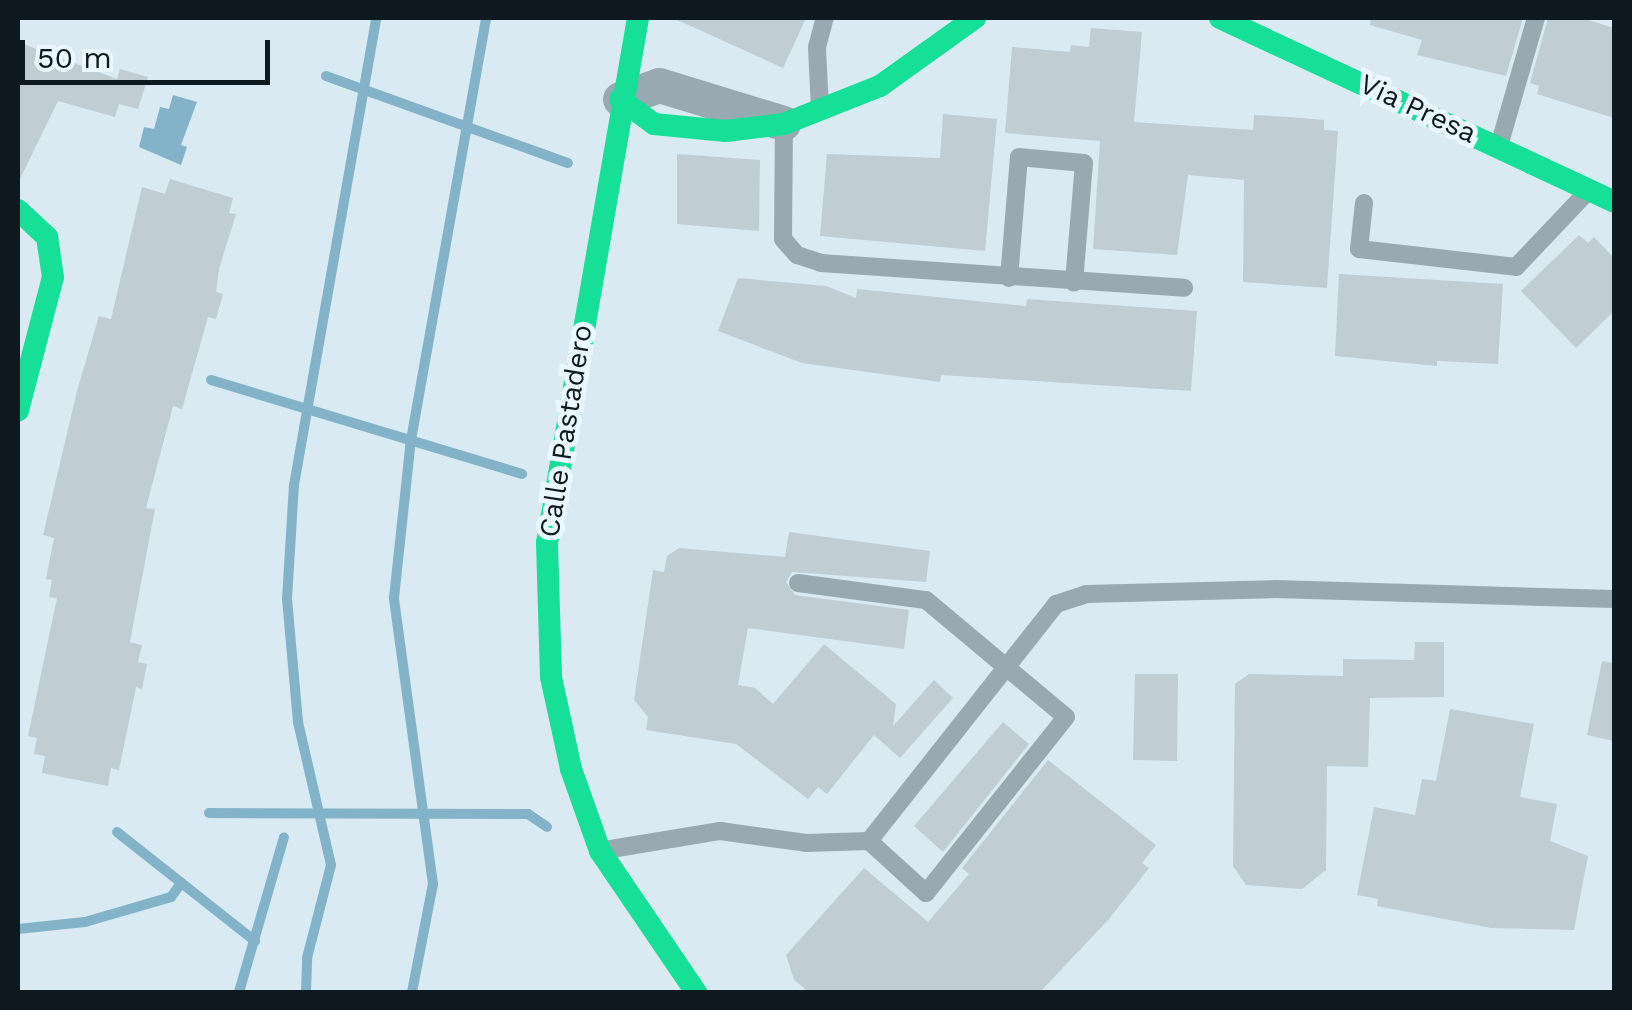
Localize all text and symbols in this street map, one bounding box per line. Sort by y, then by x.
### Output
scale bar [25,20,275,82]
text: 50 m [37,40,112,75]
street label: Via Presa [1354,67,1482,151]
street label: Calle Pastadero [533,322,599,540]

